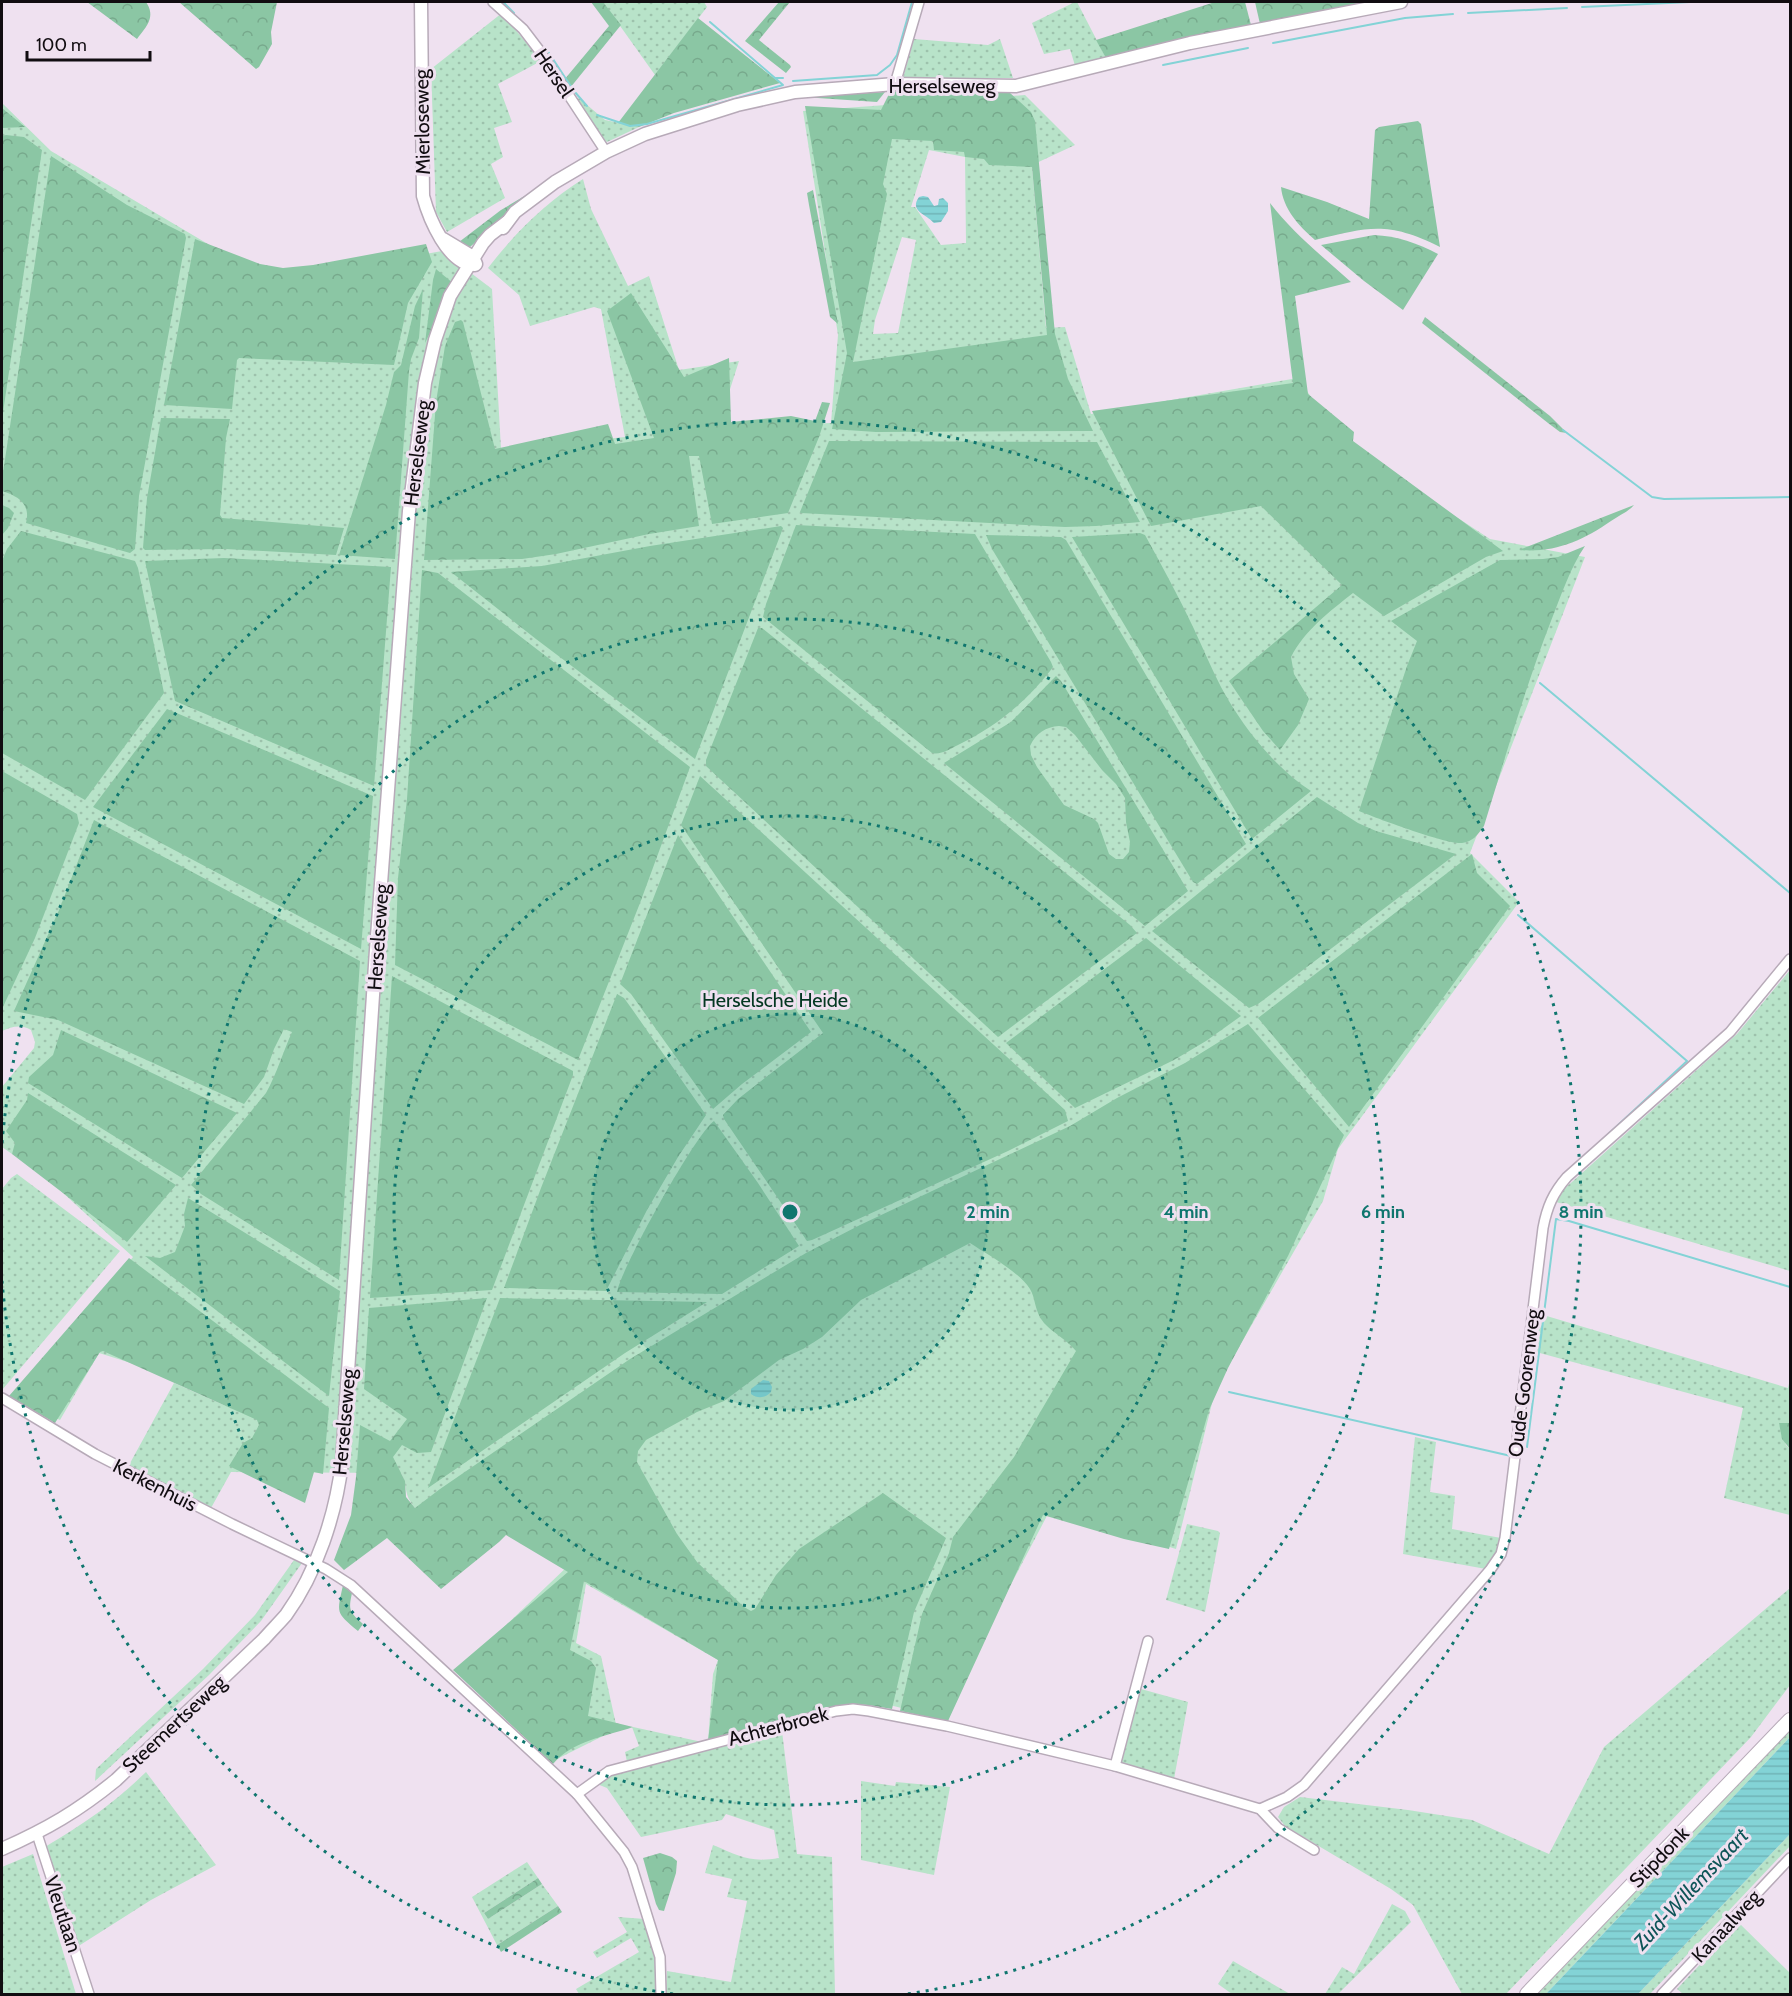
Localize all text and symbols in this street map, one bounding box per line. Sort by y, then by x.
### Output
scale bar [27,24,150,62]
text: 100 m [36,34,87,56]
street label: Hersel [529,44,579,102]
street label: Mierloseweg [409,68,435,175]
street label: Herselseweg [889,74,996,98]
street label: Herselseweg [399,398,436,507]
street label: Herselseweg [362,882,394,991]
park label: Herselsche Heide [702,988,848,1012]
text: 2 min [966,1201,1010,1223]
text: 4 min [1163,1201,1209,1223]
text: 6 min [1361,1201,1405,1223]
text: 8 min [1559,1201,1603,1223]
centre of rings [780,1202,800,1222]
street label: Oude Goorenweg [1503,1307,1545,1458]
street label: Herselseweg [327,1367,361,1476]
street label: Kerkenhuis [109,1454,201,1516]
street label: Steemertseweg [117,1669,231,1778]
street label: Achterbroek [725,1701,831,1751]
street label: Stipdonk [1624,1821,1694,1893]
water label: Zuid-Willemsvaart [1627,1822,1754,1955]
street label: Vleutlaan [39,1873,87,1955]
street label: Kanaalweg [1686,1884,1766,1967]

